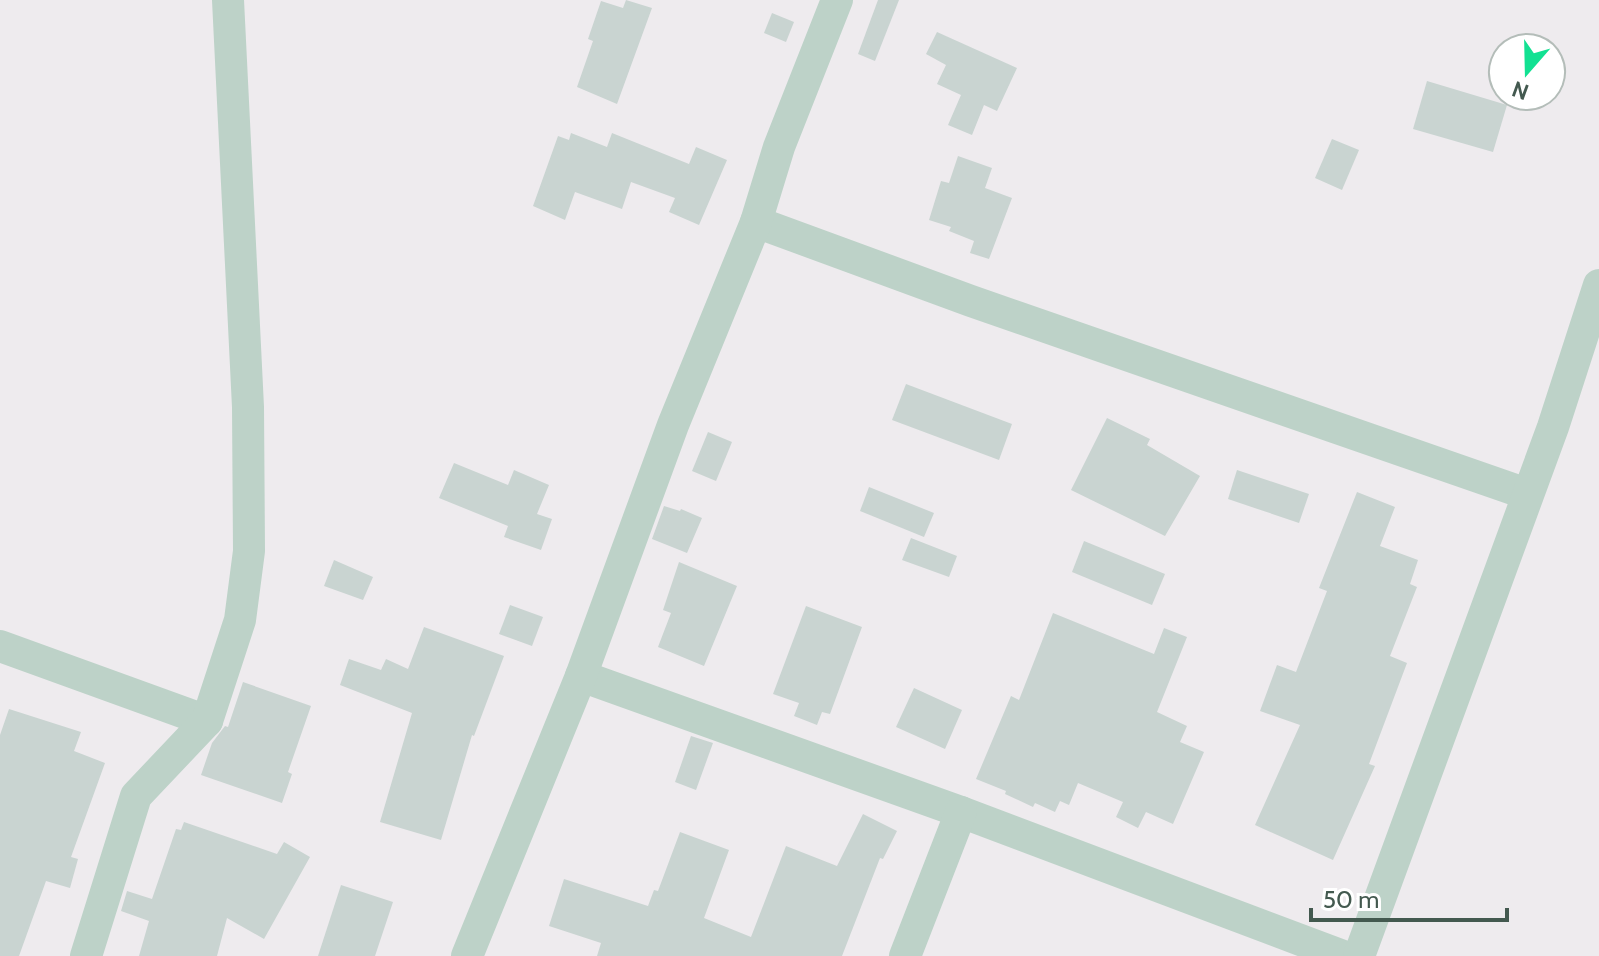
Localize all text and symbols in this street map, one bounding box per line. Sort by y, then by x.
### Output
north arrow [1487,32,1567,112]
text: N [1508,75,1532,106]
scale bar [1311,872,1507,922]
text: 50 m [1323,885,1379,914]

